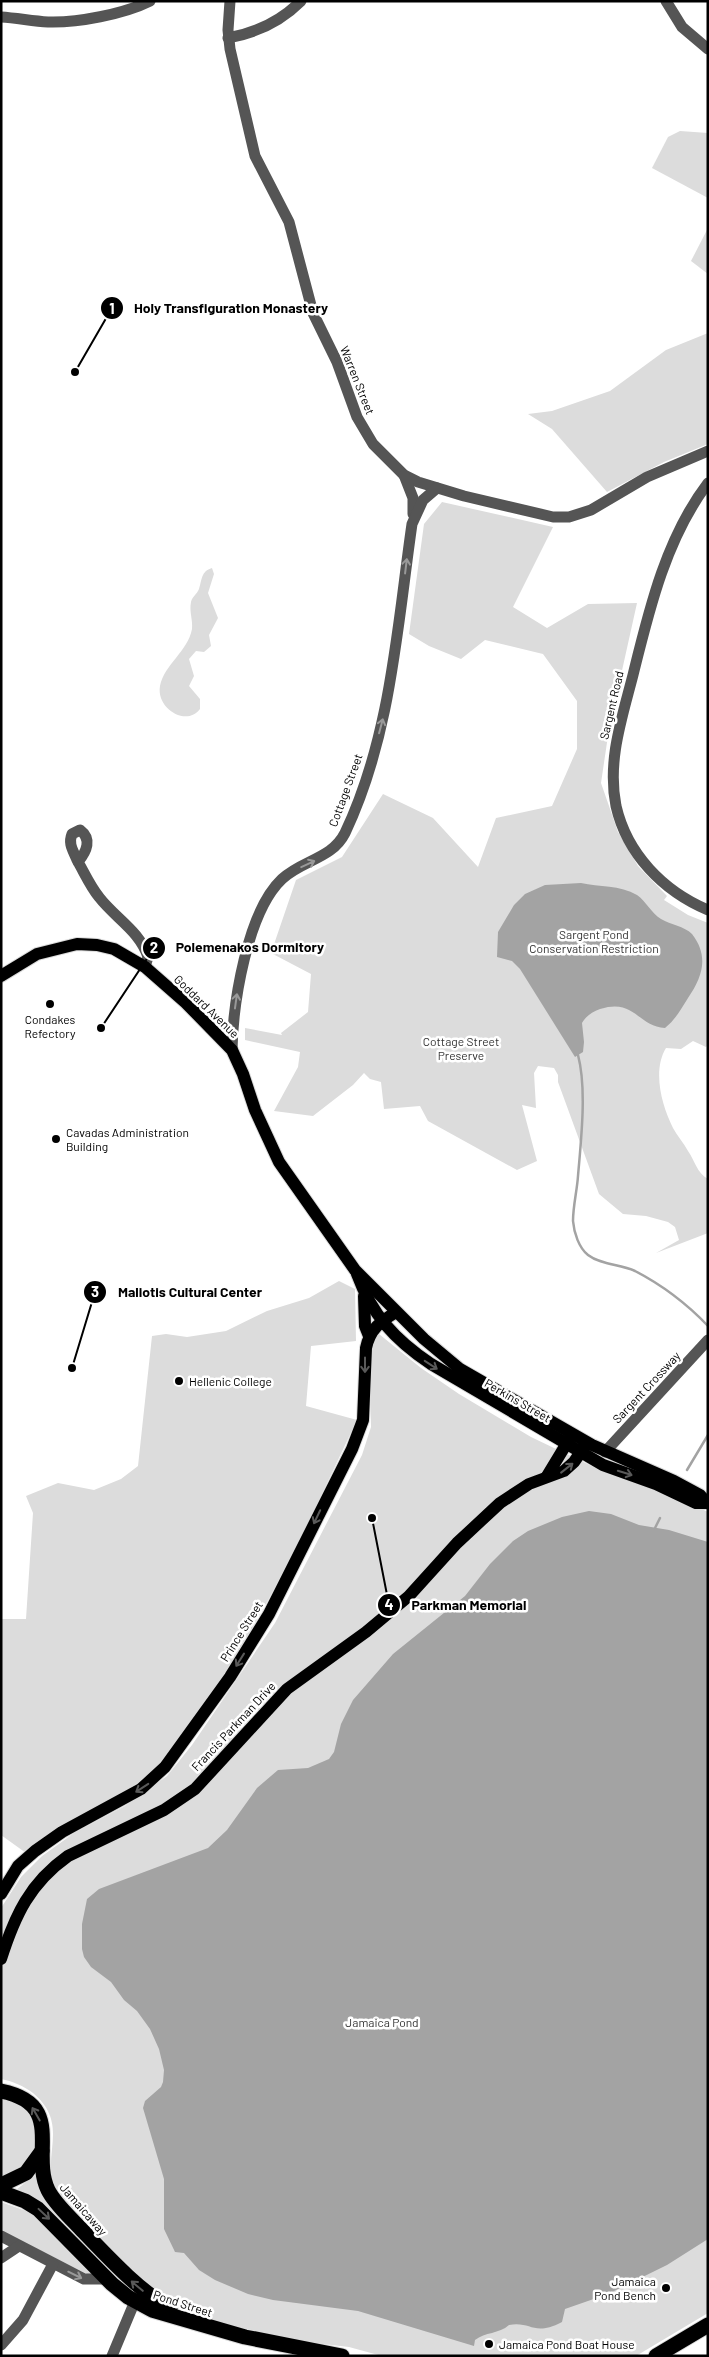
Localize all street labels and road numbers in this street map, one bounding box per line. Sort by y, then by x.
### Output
street label: Warren Street [338,344,378,416]
street label: Sargent Road [596,669,626,741]
street label: Cottage Street [325,752,365,828]
street label: Goddard Avenue [172,972,242,1040]
street label: Sargent Crossway [609,1348,683,1426]
street label: Perkins Street [482,1375,554,1425]
street label: Prince Street [217,1598,265,1664]
street label: Francis Parkman Drive [188,1679,278,1773]
street label: Jamaicaway [58,2180,111,2238]
street label: Pond Street [152,2287,214,2319]

